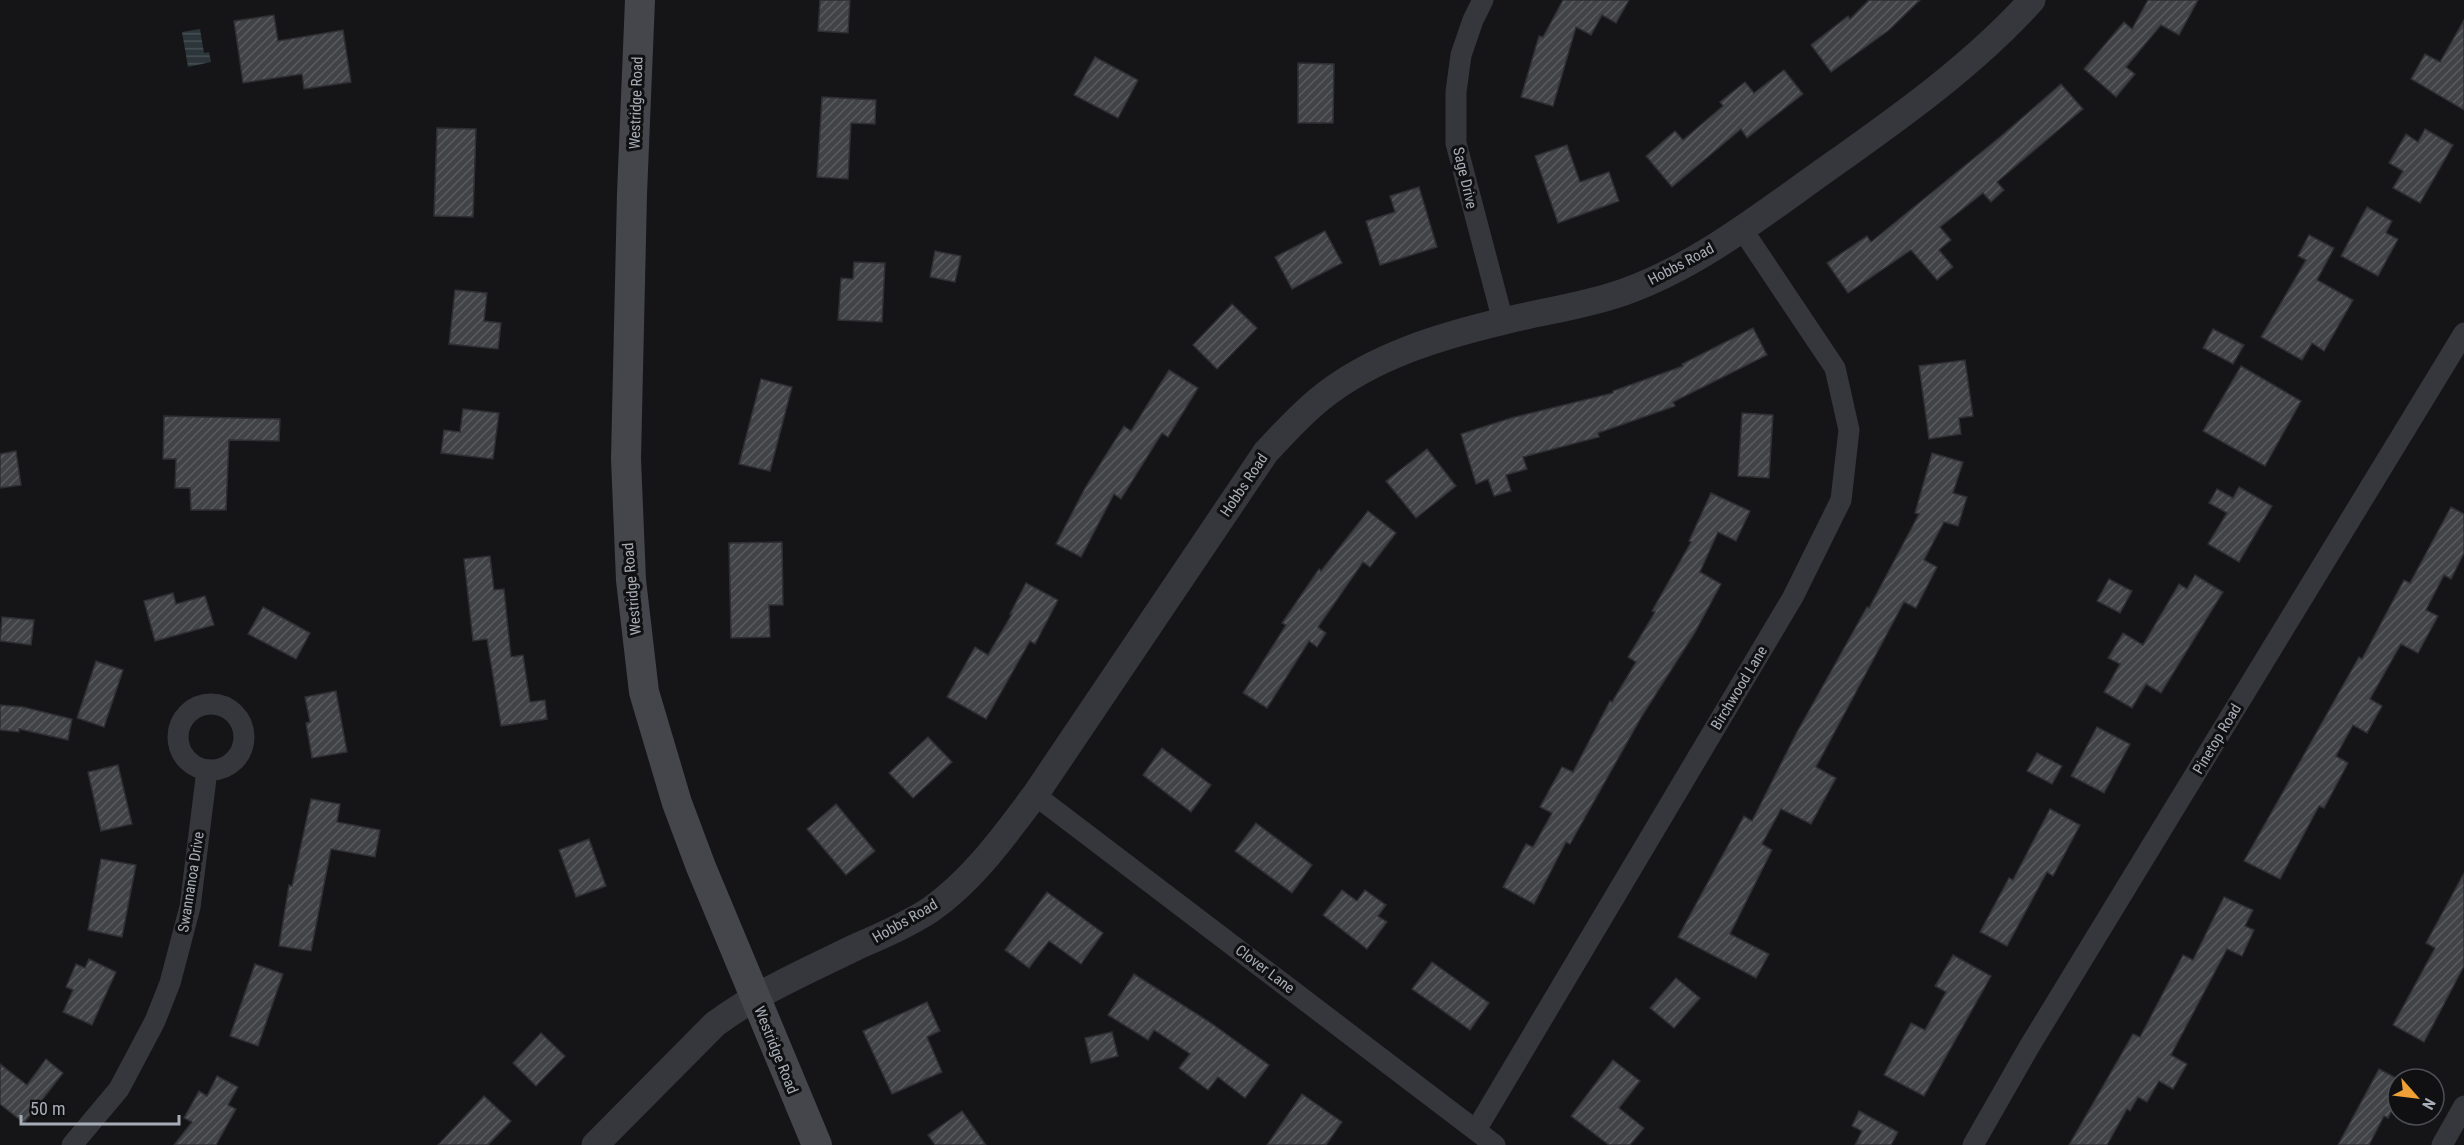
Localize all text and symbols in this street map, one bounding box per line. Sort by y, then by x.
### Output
street label: Westridge Road [625,56,647,150]
street label: Sage Drive [1449,145,1481,211]
street label: Hobbs Road [1645,239,1717,289]
street label: Hobbs Road [1216,450,1272,520]
street label: Westridge Road [619,542,645,636]
street label: Birchwood Lane [1707,643,1771,733]
street label: Pinetop Road [2189,701,2245,777]
street label: Swannanoa Drive [174,830,208,934]
street label: Hobbs Road [869,895,941,947]
street label: Clover Lane [1232,941,1298,997]
street label: Westridge Road [750,1004,802,1096]
north arrow [2386,1067,2446,1127]
scale bar [21,1088,178,1126]
text: N [2418,1095,2439,1113]
text: 50 m [30,1098,65,1119]

